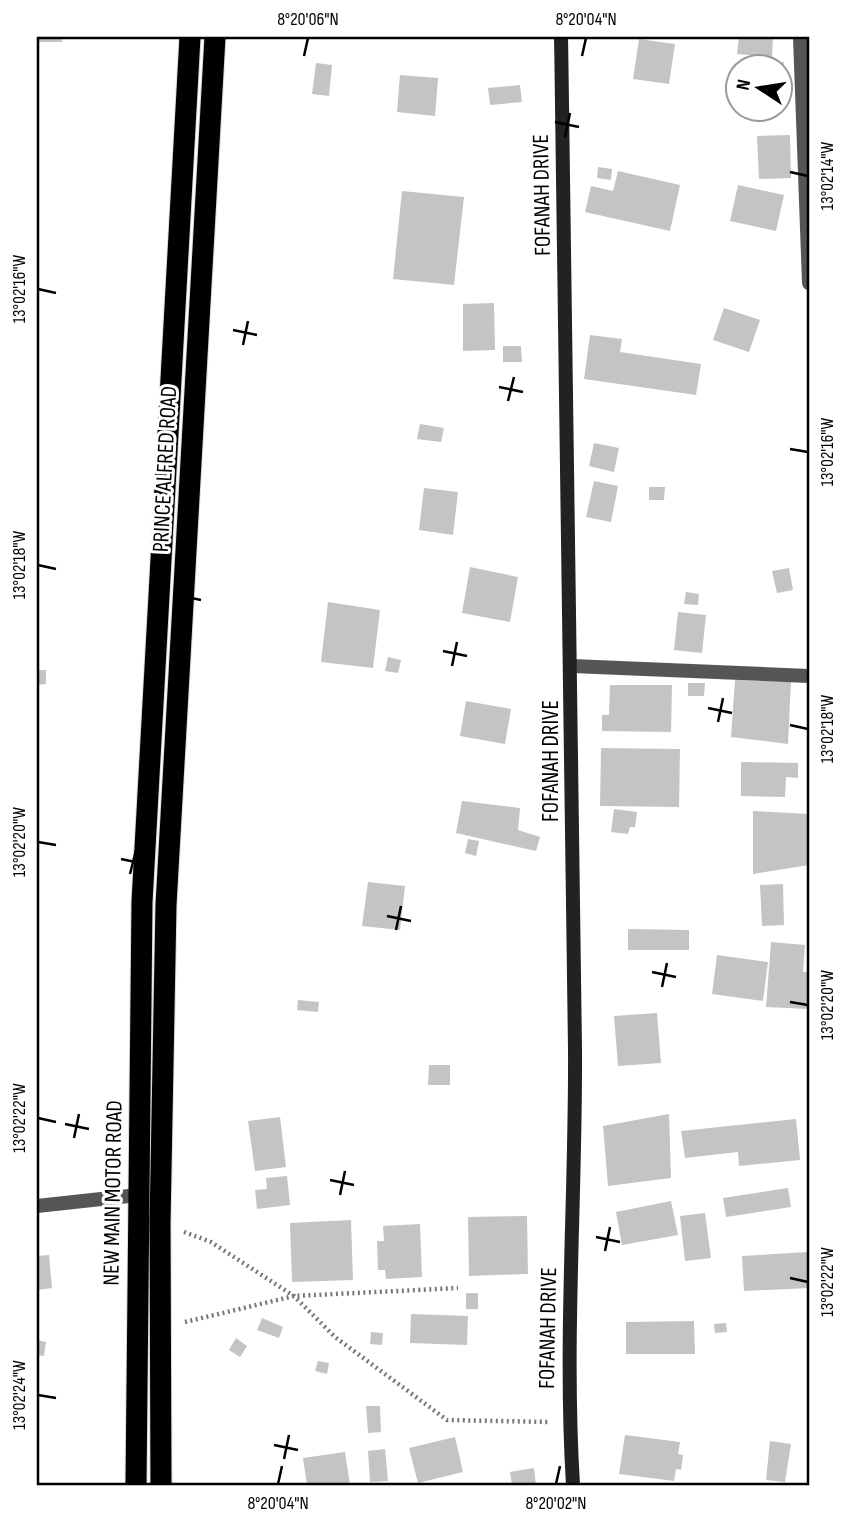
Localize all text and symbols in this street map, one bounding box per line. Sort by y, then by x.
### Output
text: 8°20'06"N [277,9,339,30]
text: 8°20'04"N [555,9,617,30]
north arrow [724,52,794,122]
text: N [732,77,756,92]
street label: FOFANAH DRIVE [527,134,557,256]
text: 13°02'14"W [817,142,838,210]
text: 13°02'16"W [9,254,30,323]
street label: PRINCE ALFRED ROAD [147,385,183,553]
text: 13°02'16"W [817,417,838,486]
text: 13°02'18"W [9,530,30,599]
text: 13°02'18"W [817,694,838,763]
street label: FOFANAH DRIVE [537,700,565,822]
text: 13°02'20"W [9,807,30,877]
text: 13°02'20"W [817,970,838,1040]
text: 13°02'22"W [9,1083,30,1153]
street label: NEW MAIN MOTOR ROAD [97,1100,129,1286]
text: 13°02'22"W [817,1247,838,1317]
street label: FOFANAH DRIVE [533,1267,563,1389]
text: 13°02'24"W [9,1360,30,1430]
text: 8°20'04"N [247,1493,309,1514]
text: 8°20'02"N [525,1493,587,1514]

